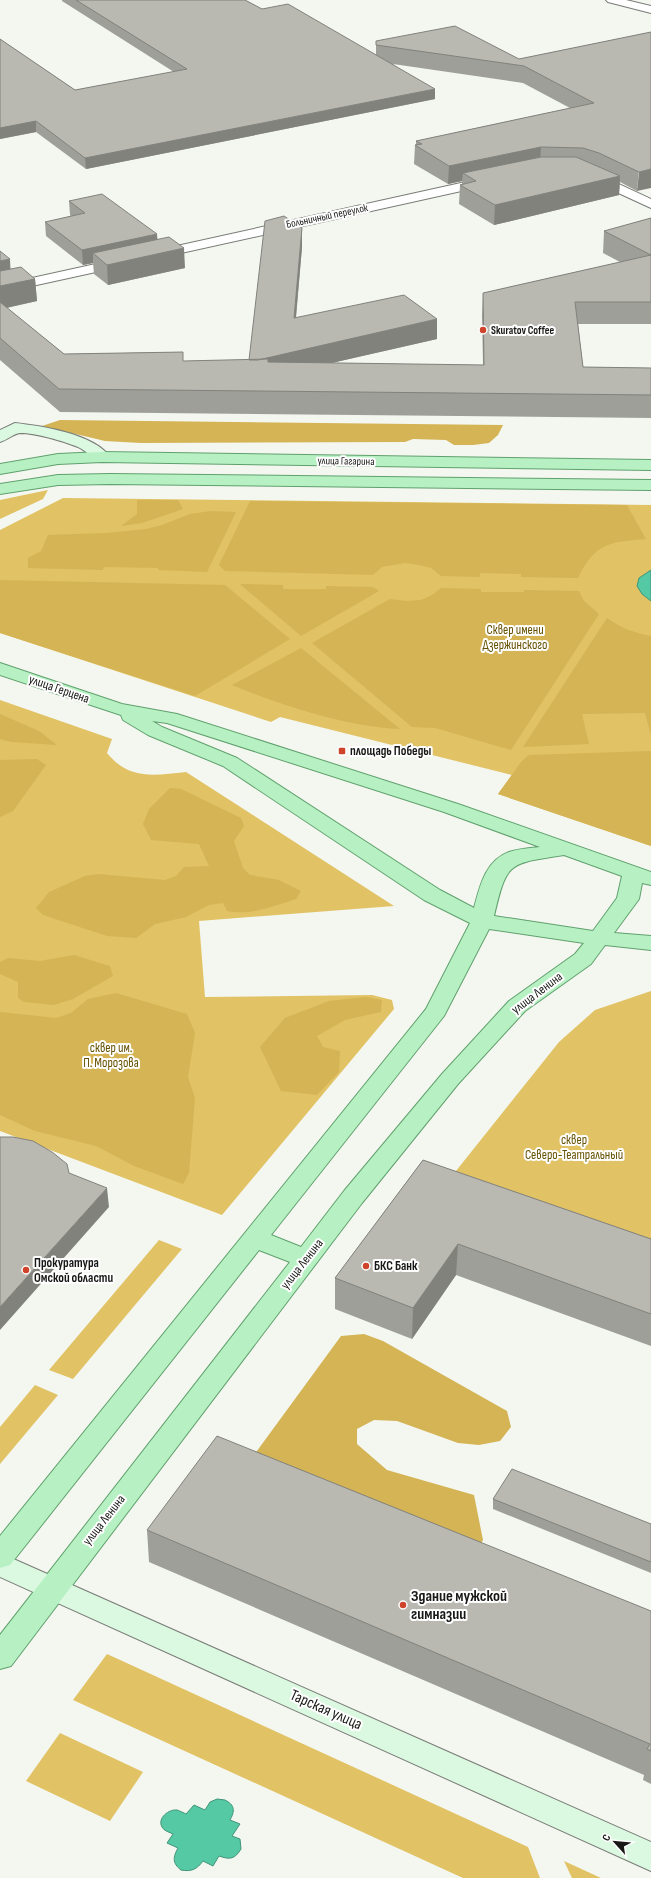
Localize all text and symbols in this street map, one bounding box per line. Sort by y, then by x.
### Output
street label: Больничный переулок [285,201,370,231]
place label: Skuratov Coffee [491,324,555,337]
marker: Skuratov Coffee [478,325,488,335]
street label: улица Гагарина [317,454,375,468]
park label: Сквер имени Дзержинского [483,622,547,653]
street label: улица Герцена [27,671,91,707]
place label: площадь Победы [350,743,431,759]
marker: площадь Победы [337,746,347,756]
street label: улица Ленина [508,969,566,1017]
park label: сквер им. П. Морозова [83,1040,139,1071]
park label: сквер Северо-Театральный [525,1132,623,1163]
street label: улица Ленина [277,1236,327,1292]
place label: Прокуратура Омской области [34,1255,113,1286]
place label: БКС Банк [374,1258,418,1274]
marker: БКС Банк [361,1261,371,1271]
marker: Прокуратура Омской области [21,1265,31,1275]
street label: улица Ленина [79,1492,129,1548]
place label: Здание мужской гимназии [411,1587,507,1624]
marker: Здание мужской гимназии [398,1600,408,1610]
street label: Тарская улица [287,1686,365,1734]
north arrow [595,1822,635,1862]
text: С [599,1832,614,1843]

